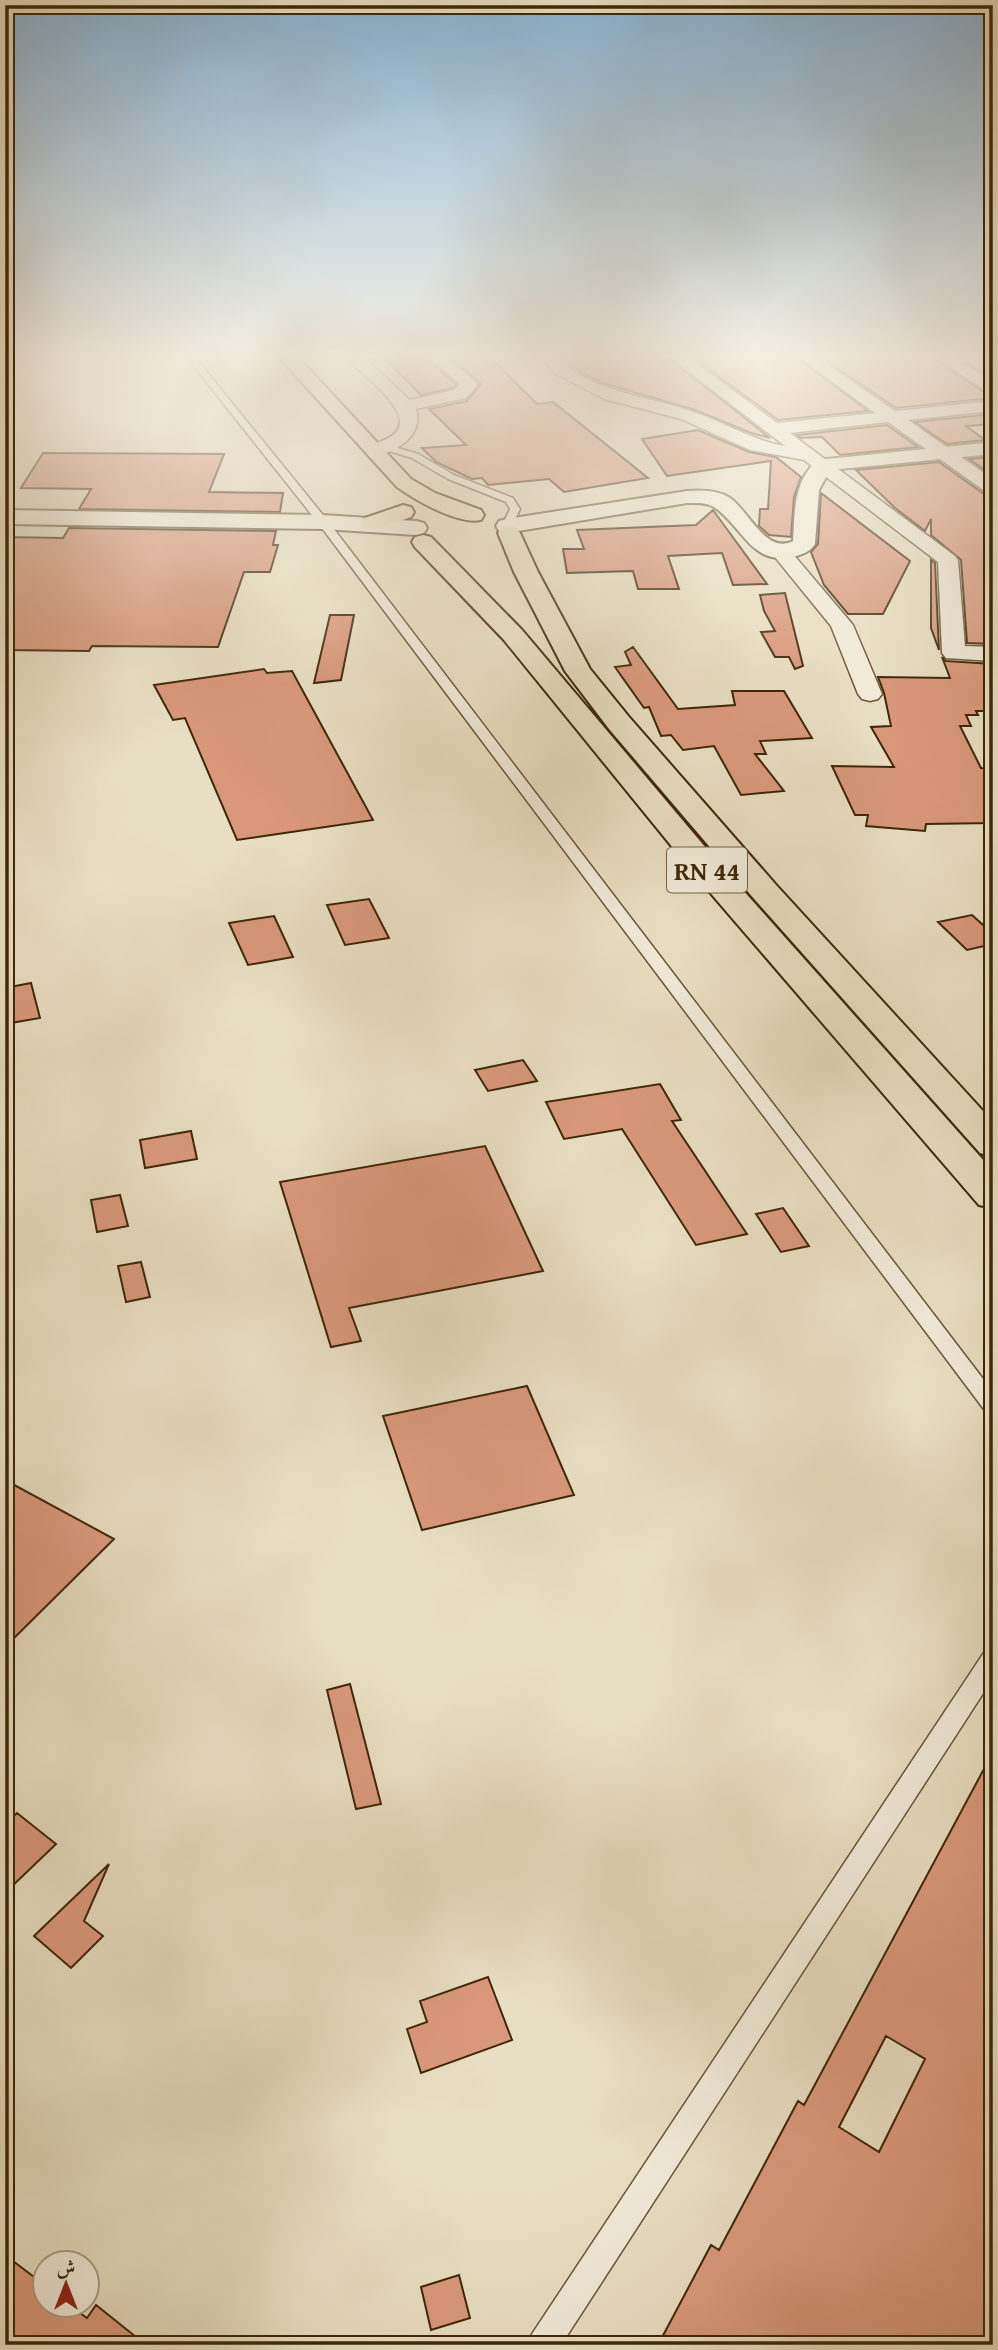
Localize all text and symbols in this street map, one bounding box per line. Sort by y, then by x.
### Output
road number: RN 44 [667,848,747,892]
north arrow [32,2248,102,2318]
text: ش [57,2253,75,2281]

